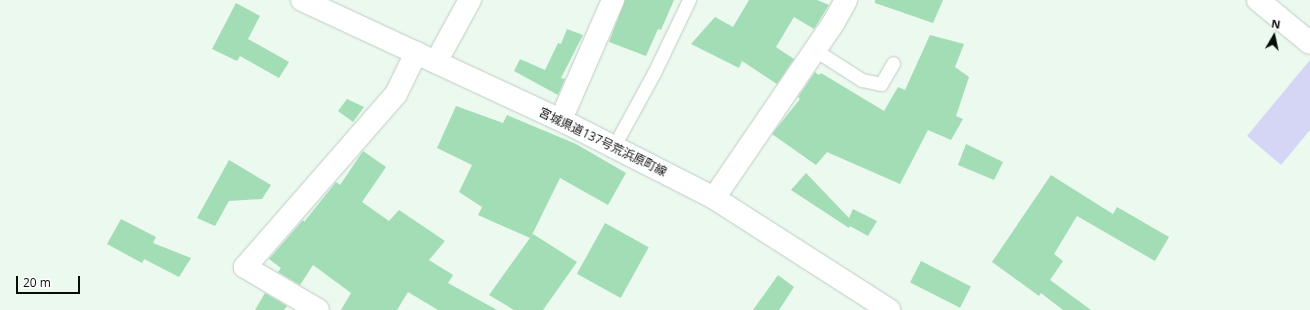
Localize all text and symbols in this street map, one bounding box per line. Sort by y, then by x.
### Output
north arrow [1254,16,1294,56]
text: N [1270,16,1282,32]
street label: 宮城県道137号荒浜原町線 [537,105,669,179]
scale bar [18,268,82,294]
text: 20 m [23,274,51,291]

